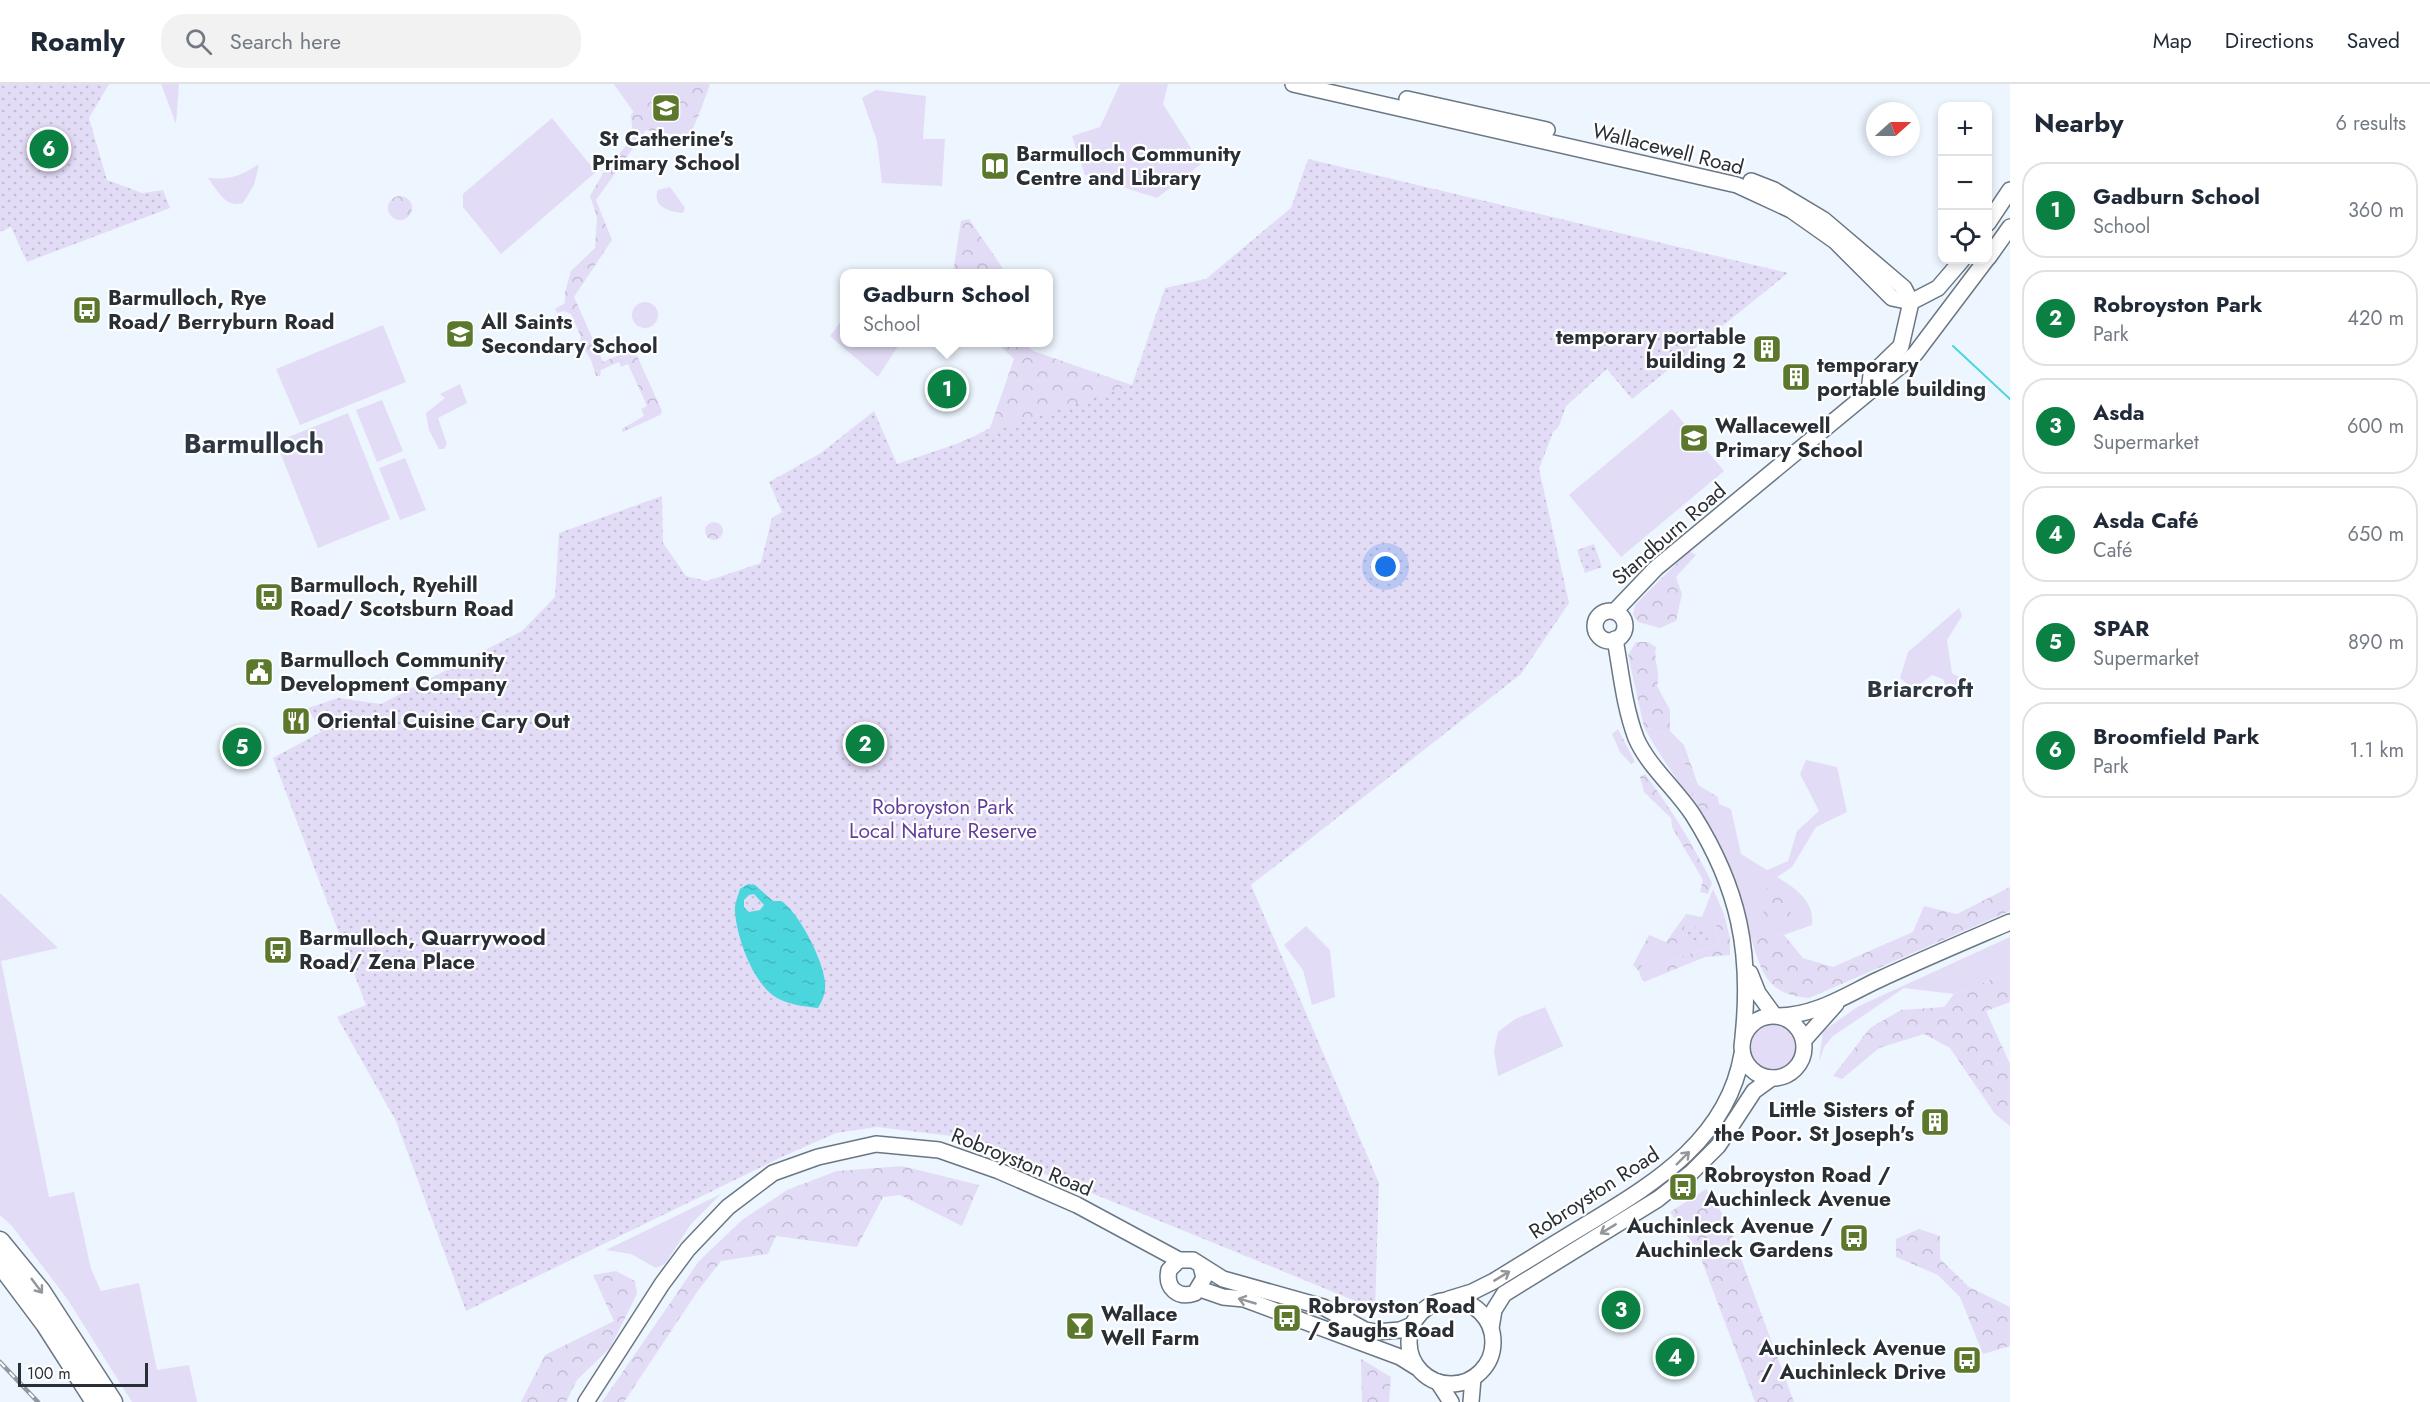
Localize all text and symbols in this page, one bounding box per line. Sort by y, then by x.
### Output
search box [161,14,581,68]
text: Roamly [30,21,125,62]
icon: search [182,25,215,58]
text: Search here [230,25,341,57]
text: Map [2153,26,2192,56]
text: Directions [2225,26,2314,56]
text: Saved [2347,26,2400,56]
school or university icon: St Catherine's Primary School [650,92,682,124]
north arrow [1866,102,1920,156]
map controls [1938,102,1992,264]
button: + [1938,102,1992,156]
text: Nearby [2034,104,2123,142]
text: 6 results [2336,109,2406,138]
street label: Wallacewell Road [1589,116,1747,182]
place label: St Catherine's Primary School [592,124,740,178]
pin: 6 [29,126,68,172]
place label: Barmulloch Community Centre and Library [1016,139,1242,193]
library icon: Barmulloch Community Centre and Library [979,150,1011,182]
button: − [1938,156,1992,210]
text: Gadburn School [2093,180,2260,212]
text: 1 [2050,196,2061,225]
text: 360 m [2348,196,2404,225]
button: locate [1938,210,1992,264]
text: School [2093,212,2150,241]
popup [840,269,1053,347]
text: Gadburn School [863,278,1030,310]
place label: Barmulloch, Rye Road/ Berryburn Road [108,283,334,337]
text: Robroyston Park [2093,288,2263,320]
bus stop icon: Barmulloch, Rye Road/ Berryburn Road [71,294,103,326]
text: 2 [2049,304,2062,333]
text: 420 m [2347,304,2404,333]
place label: All Saints Secondary School [480,307,658,361]
text: School [863,310,921,339]
school or university icon: All Saints Secondary School [444,318,476,350]
text: Park [2093,320,2129,349]
place label: temporary portable building 2 [1556,322,1746,376]
building icon: temporary portable building 2 [1751,333,1783,365]
place label: temporary portable building [1817,350,1986,404]
building icon: temporary portable building [1780,361,1812,393]
pin: 1 [928,366,966,412]
text: Asda [2093,396,2145,428]
place label: Wallacewell Primary School [1715,411,1863,465]
text: 3 [2049,412,2062,441]
text: 600 m [2347,412,2404,441]
school or university icon: Wallacewell Primary School [1678,422,1710,454]
district label: Barmulloch [184,424,324,463]
text: Supermarket [2093,428,2199,457]
street label: Standburn Road [1605,476,1733,592]
text: Asda Café [2093,504,2199,536]
text: 4 [2049,520,2062,549]
text: 650 m [2348,520,2404,549]
text: Café [2093,536,2132,565]
your location [1371,552,1400,581]
place label: Barmulloch, Ryehill Road/ Scotsburn Road [290,570,514,624]
bus stop icon: Barmulloch, Ryehill Road/ Scotsburn Road [253,581,285,613]
text: SPAR [2093,612,2149,644]
text: 5 [2049,628,2062,657]
text: 890 m [2348,628,2404,657]
text: Supermarket [2093,644,2199,673]
place label: Barmulloch Community Development Company [280,645,508,699]
public building icon: Barmulloch Community Development Company [243,656,275,688]
district label: Briarcroft [1867,671,1973,706]
restaurant icon: Oriental Cuisine Cary Out [280,705,312,737]
place label: Oriental Cuisine Cary Out [317,706,570,736]
text: Broomfield Park [2093,720,2259,752]
pin: 2 [846,722,884,766]
pin: 5 [222,724,262,770]
text: 6 [2049,736,2062,765]
text: 1.1 km [2350,736,2404,765]
text: Park [2093,752,2129,781]
park label: Robroyston Park Local Nature Reserve [849,792,1037,846]
place label: Barmulloch, Quarrywood Road/ Zena Place [299,923,546,977]
bus stop icon: Barmulloch, Quarrywood Road/ Zena Place [262,934,294,966]
place label: Little Sisters of the Poor. St Joseph's [1714,1095,1915,1149]
building icon: Little Sisters of the Poor. St Joseph's [1919,1106,1951,1138]
street label: Robroyston Road [947,1120,1097,1204]
street label: Robroyston Road [1523,1140,1665,1246]
one-way arrow [1675,1151,1690,1166]
place label: Robroyston Road / Auchinleck Avenue [1703,1160,1891,1214]
bus stop icon: Robroyston Road / Auchinleck Avenue [1667,1171,1699,1203]
place label: Auchinleck Avenue / Auchinleck Gardens [1626,1211,1833,1265]
bus stop icon: Auchinleck Avenue / Auchinleck Gardens [1838,1222,1870,1254]
one-way arrow [1600,1224,1617,1236]
one-way arrow [1493,1269,1510,1281]
one-way arrow [30,1278,43,1294]
pin: 3 [1602,1288,1640,1332]
place label: Robroyston Road / Saughs Road [1308,1291,1476,1345]
one-way arrow [1238,1295,1257,1306]
place label: Wallace Well Farm [1101,1299,1200,1353]
bus stop icon: Robroyston Road / Saughs Road [1271,1302,1303,1334]
bar icon: Wallace Well Farm [1064,1310,1096,1342]
place label: Auchinleck Avenue / Auchinleck Drive [1758,1333,1946,1387]
pin: 4 [1656,1334,1694,1380]
bus stop icon: Auchinleck Avenue / Auchinleck Drive [1951,1344,1983,1376]
scale bar [18,1360,148,1388]
text: 100 m [27,1362,71,1385]

